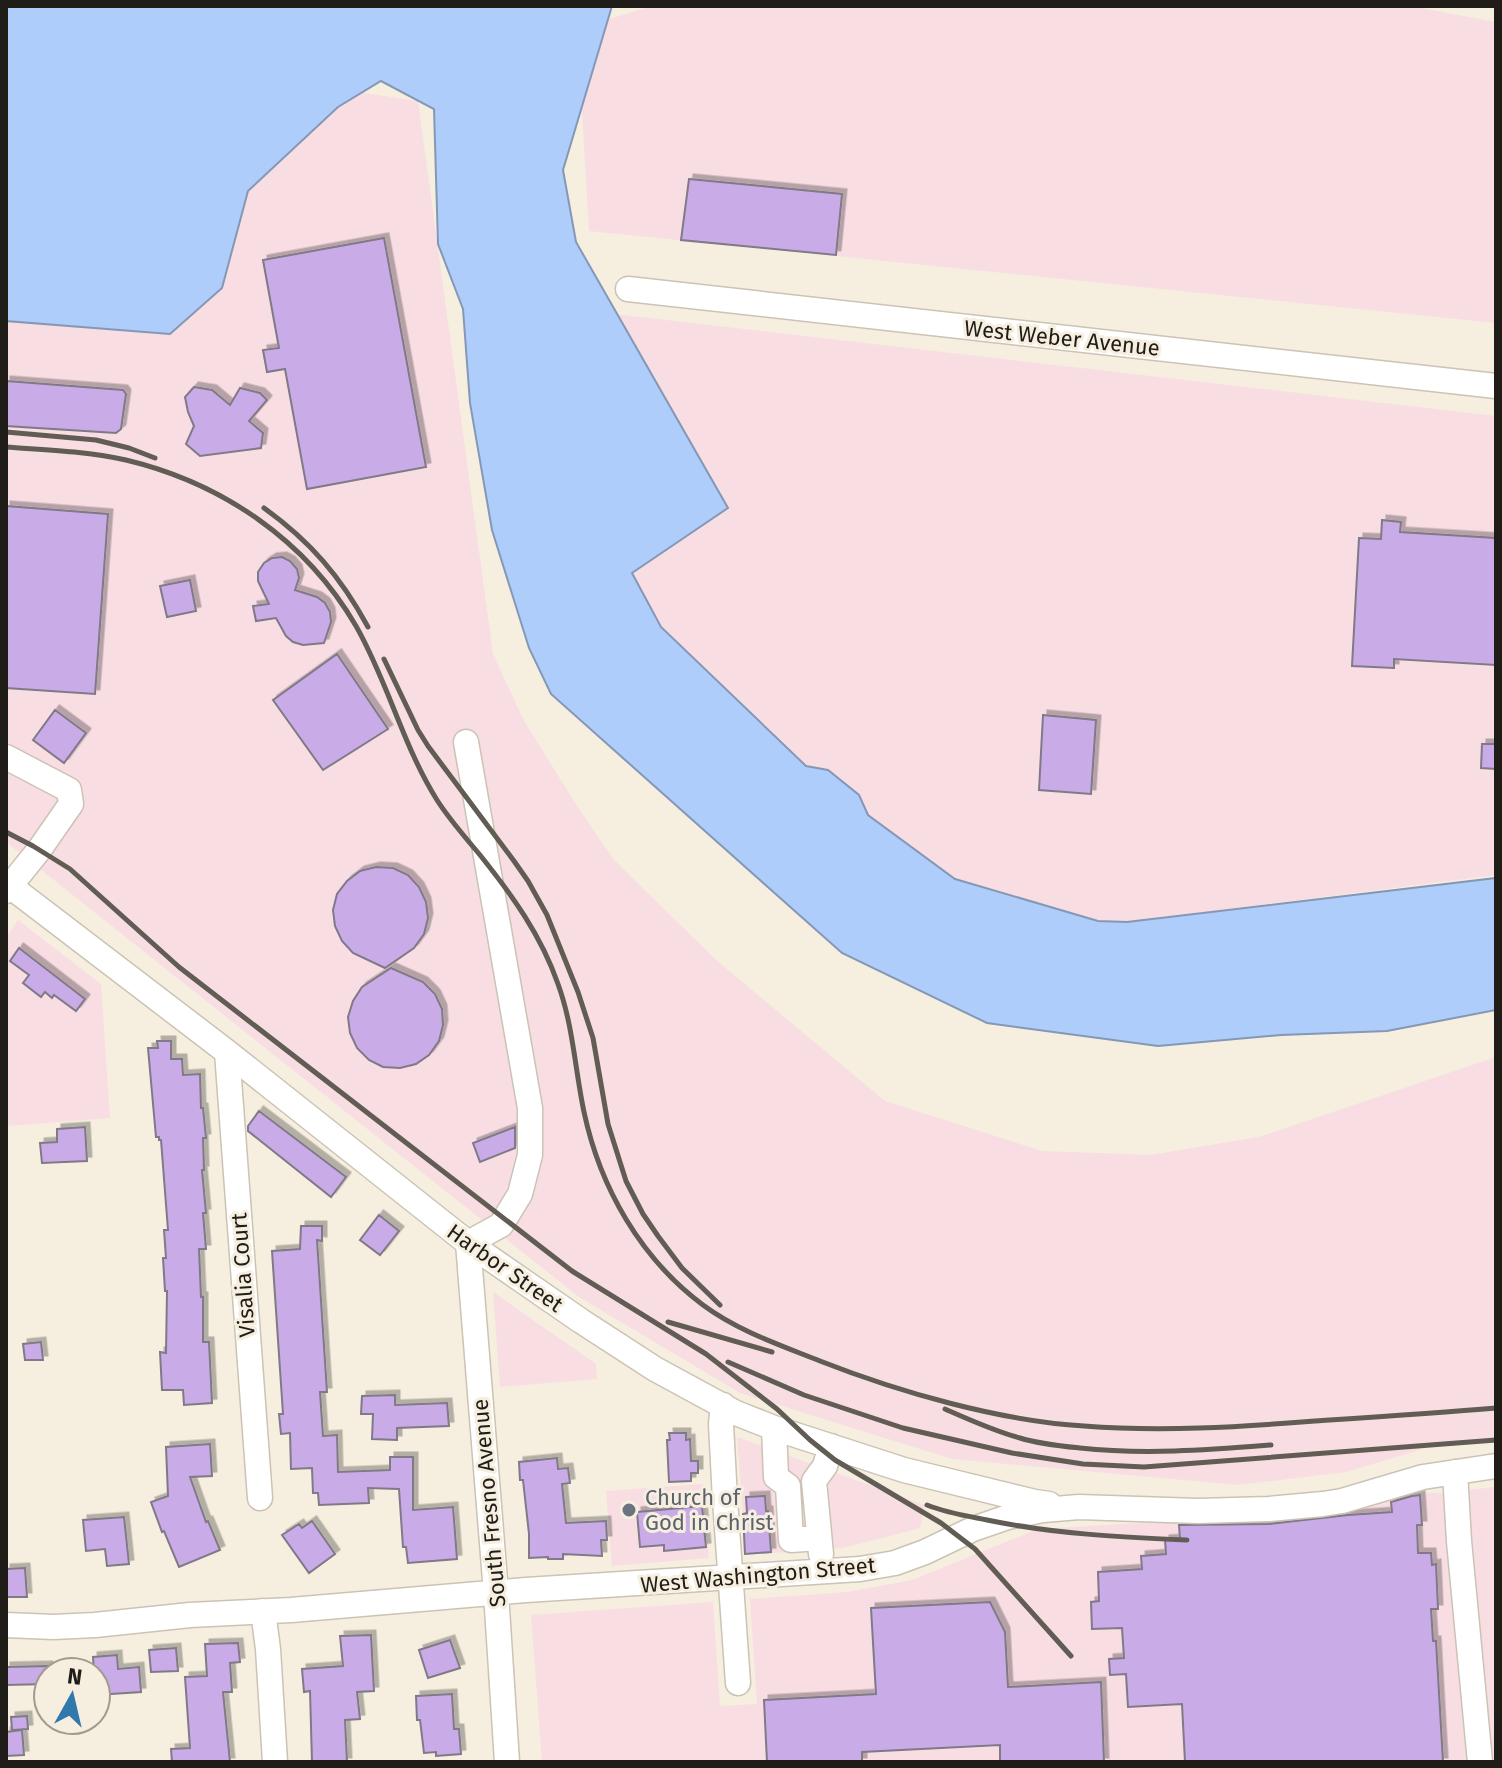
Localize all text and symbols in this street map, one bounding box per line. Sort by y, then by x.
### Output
street label: West Weber Avenue [963,314,1161,362]
street label: Visalia Court [225,1212,261,1338]
street label: Harbor Street [442,1218,568,1318]
street label: South Fresno Avenue [466,1398,512,1608]
place label: Church of God in Christ [645,1484,774,1536]
marker: Church of God in Christ [620,1501,638,1519]
street label: West Washington Street [639,1551,877,1599]
north arrow [32,1656,112,1736]
text: N [66,1662,84,1691]

